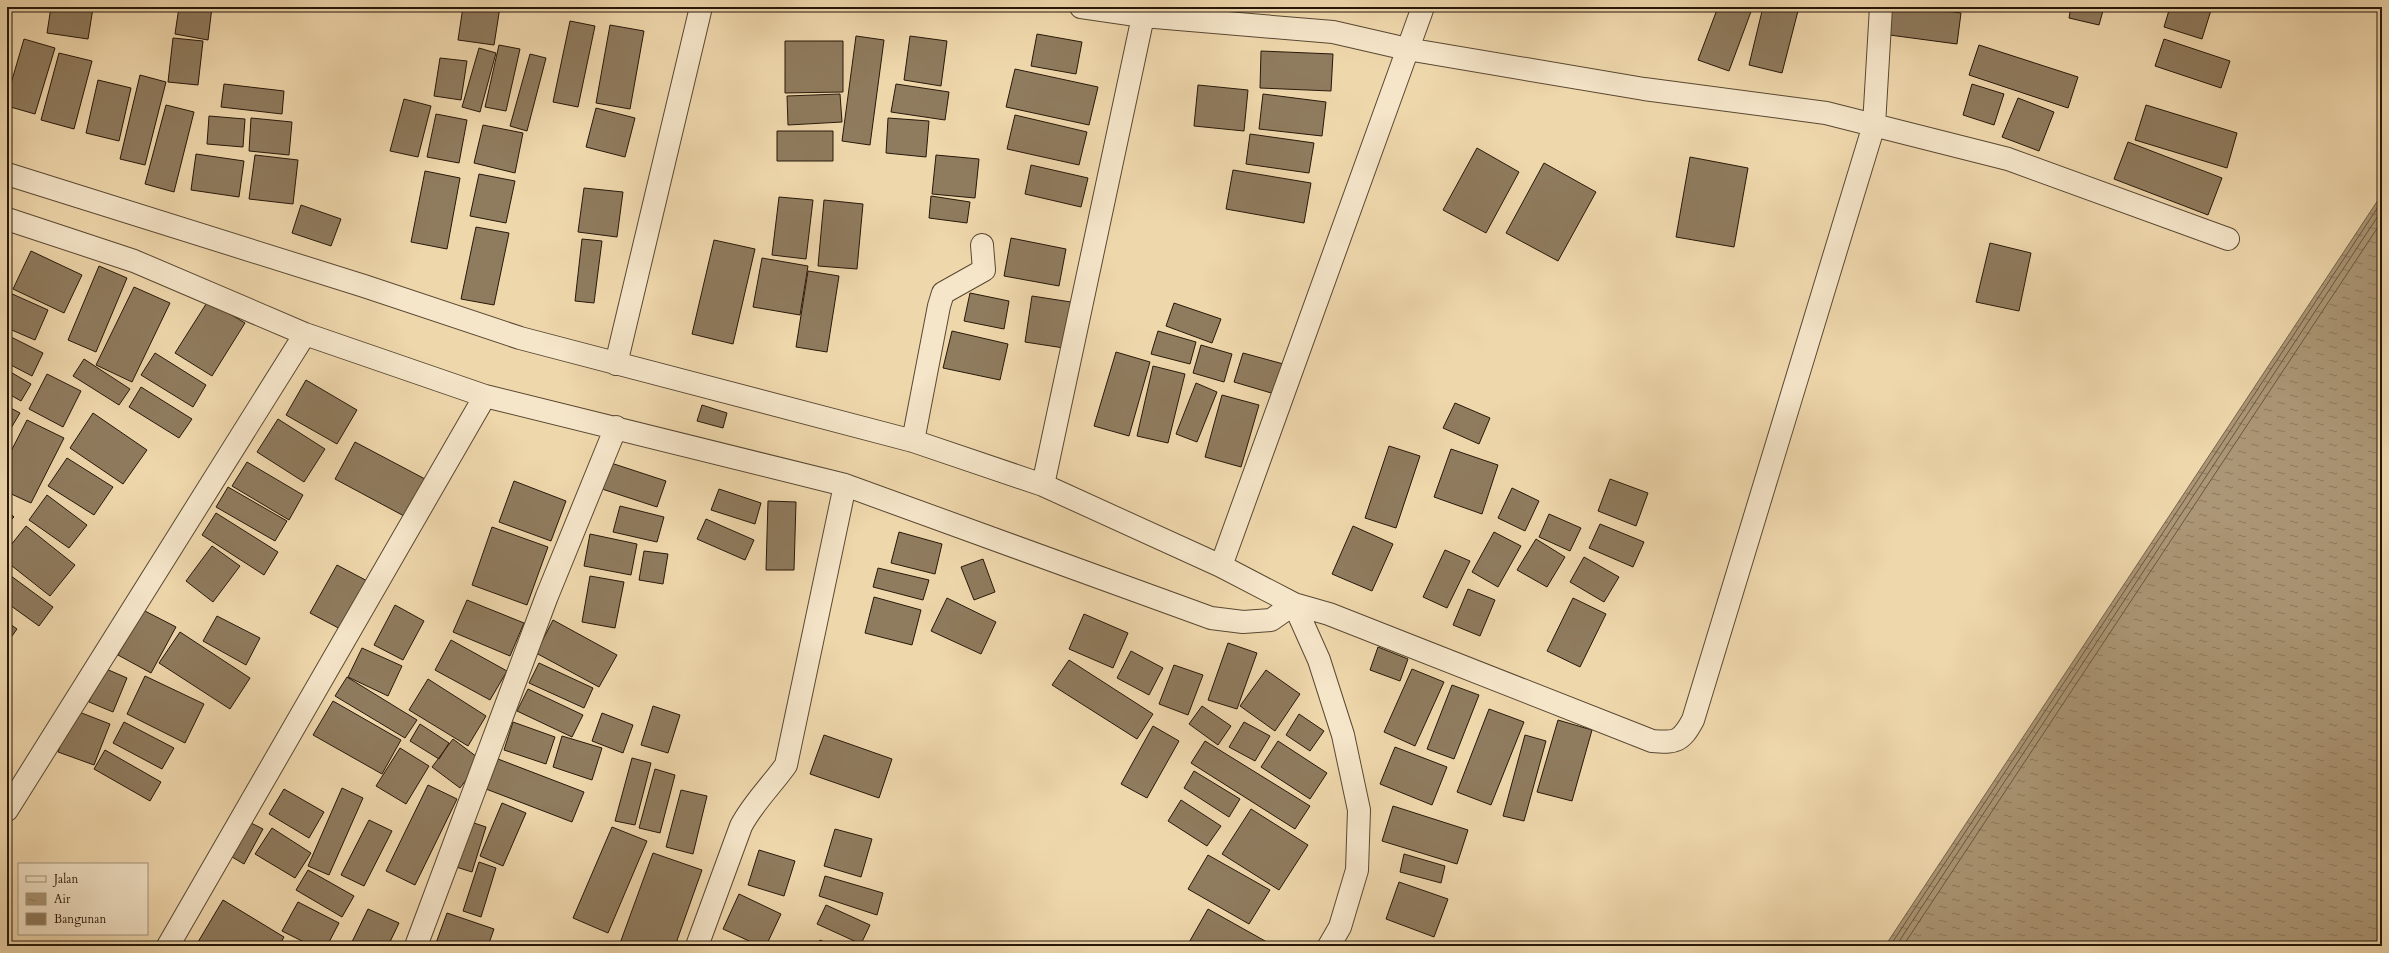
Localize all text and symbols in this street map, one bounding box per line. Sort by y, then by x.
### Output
legend [18,863,148,935]
text: Jalan [52,871,78,887]
text: Air [54,891,71,907]
text: Bangunan [54,911,106,927]

